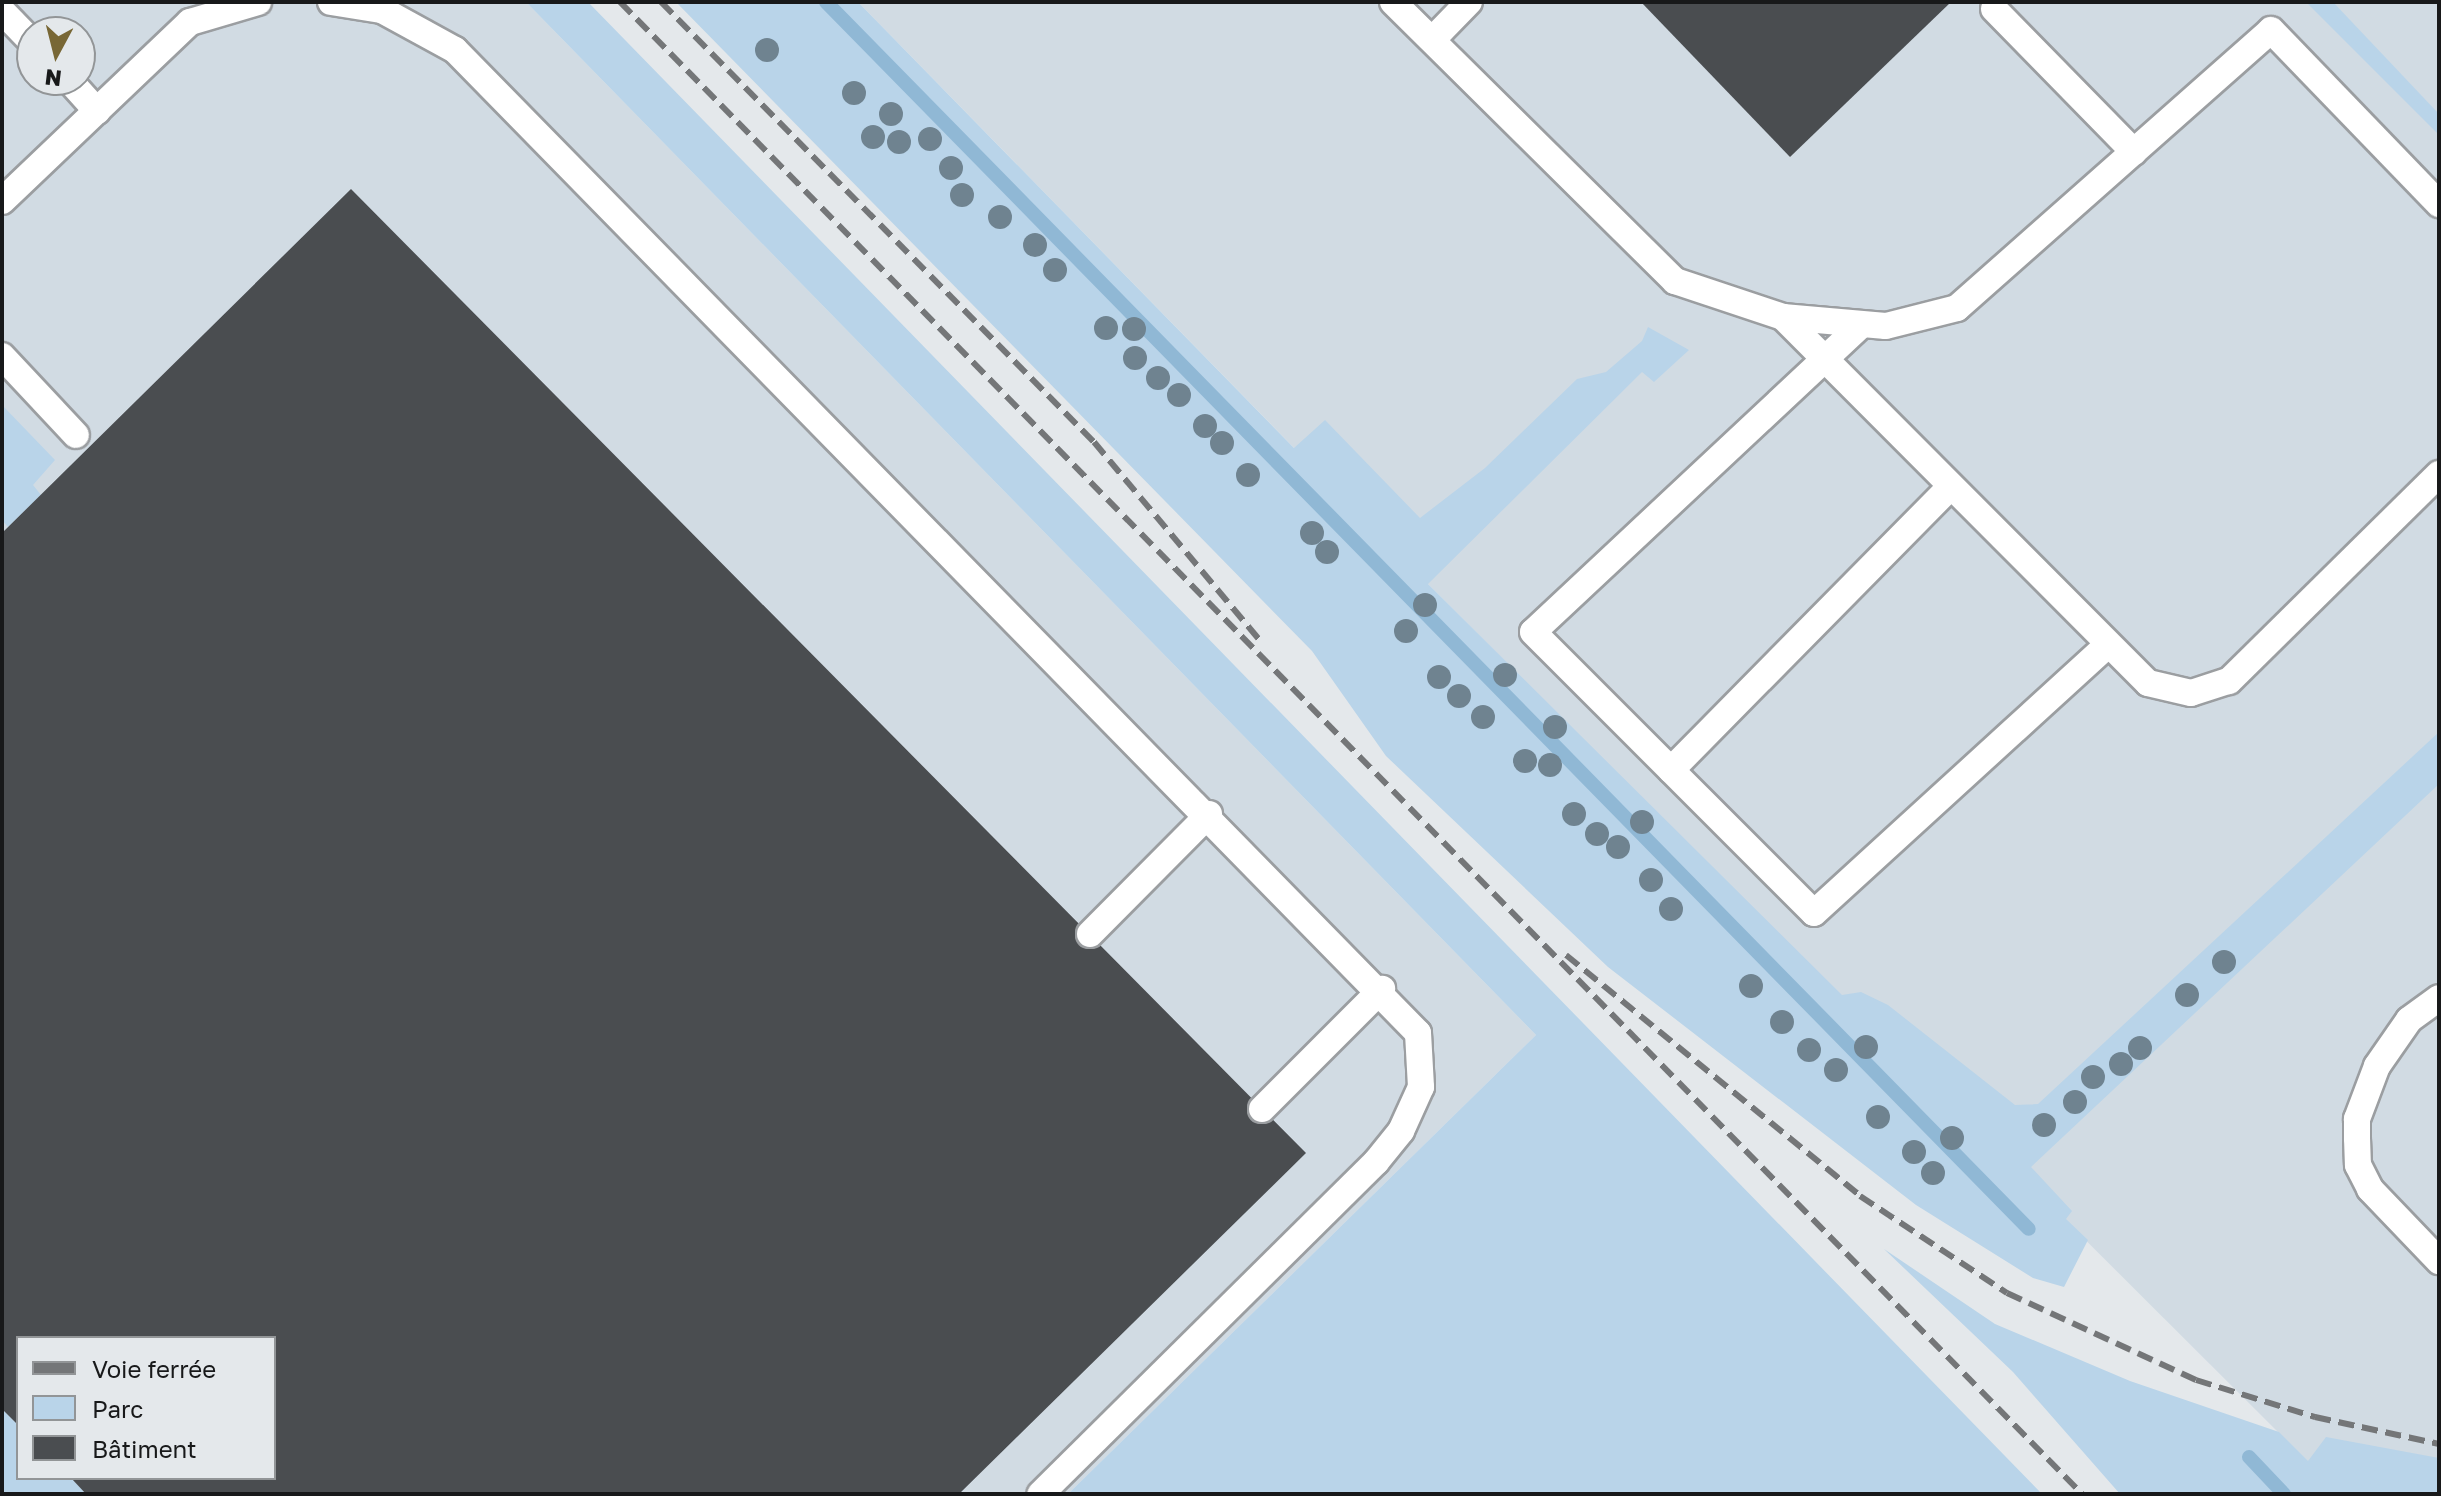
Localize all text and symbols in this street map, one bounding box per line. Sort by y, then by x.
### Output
north arrow [16,16,96,96]
text: N [43,64,63,93]
legend [16,1336,276,1480]
text: Voie ferrée [92,1354,216,1383]
text: Parc [92,1394,143,1423]
text: Bâtiment [92,1434,197,1463]

